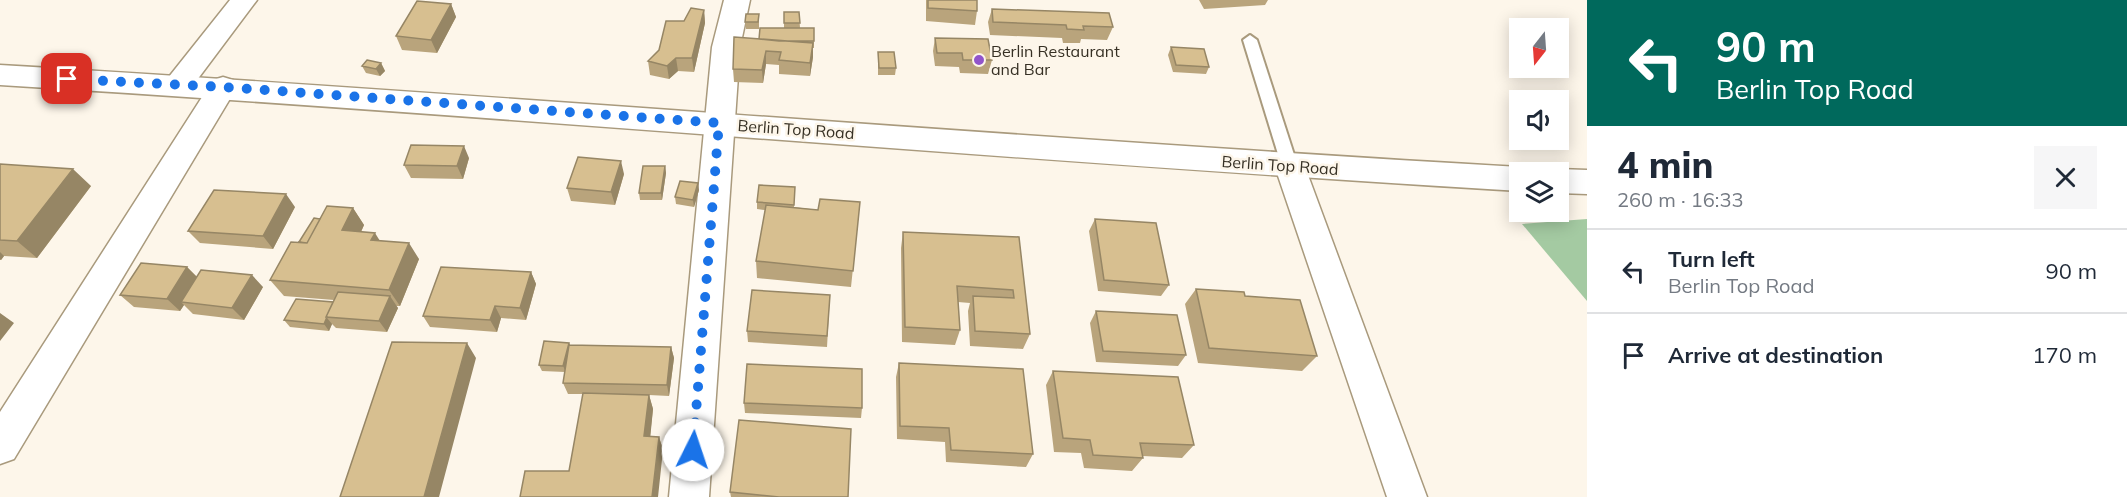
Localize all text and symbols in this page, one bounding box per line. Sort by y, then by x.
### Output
north arrow [1509,18,1569,78]
map controls [1509,18,1569,222]
text: 90 m [1716,20,1816,73]
icon: left [1617,24,1695,102]
place label: Berlin Restaurant and Bar [991,41,1120,79]
pin [41,53,92,104]
marker: Berlin Restaurant and Bar [972,53,986,67]
icon: arrive [50,62,83,95]
text: Berlin Top Road [1716,72,1914,106]
button: sound [1509,90,1569,150]
street label: Berlin Top Road [737,115,855,143]
text: 4 min [1617,142,1713,187]
button: close [2034,146,2097,209]
street label: Berlin Top Road [1221,151,1339,179]
button: layers [1509,162,1569,222]
text: 260 m · 16:33 [1617,187,1743,212]
text: Turn left [1668,245,1755,273]
icon: left [1617,255,1650,288]
text: 90 m [2046,257,2097,285]
text: Berlin Top Road [1668,273,1814,298]
icon: arrive [1617,339,1650,372]
text: Arrive at destination [1668,341,1883,369]
text: 170 m [2032,341,2097,369]
position arrow [661,418,725,482]

